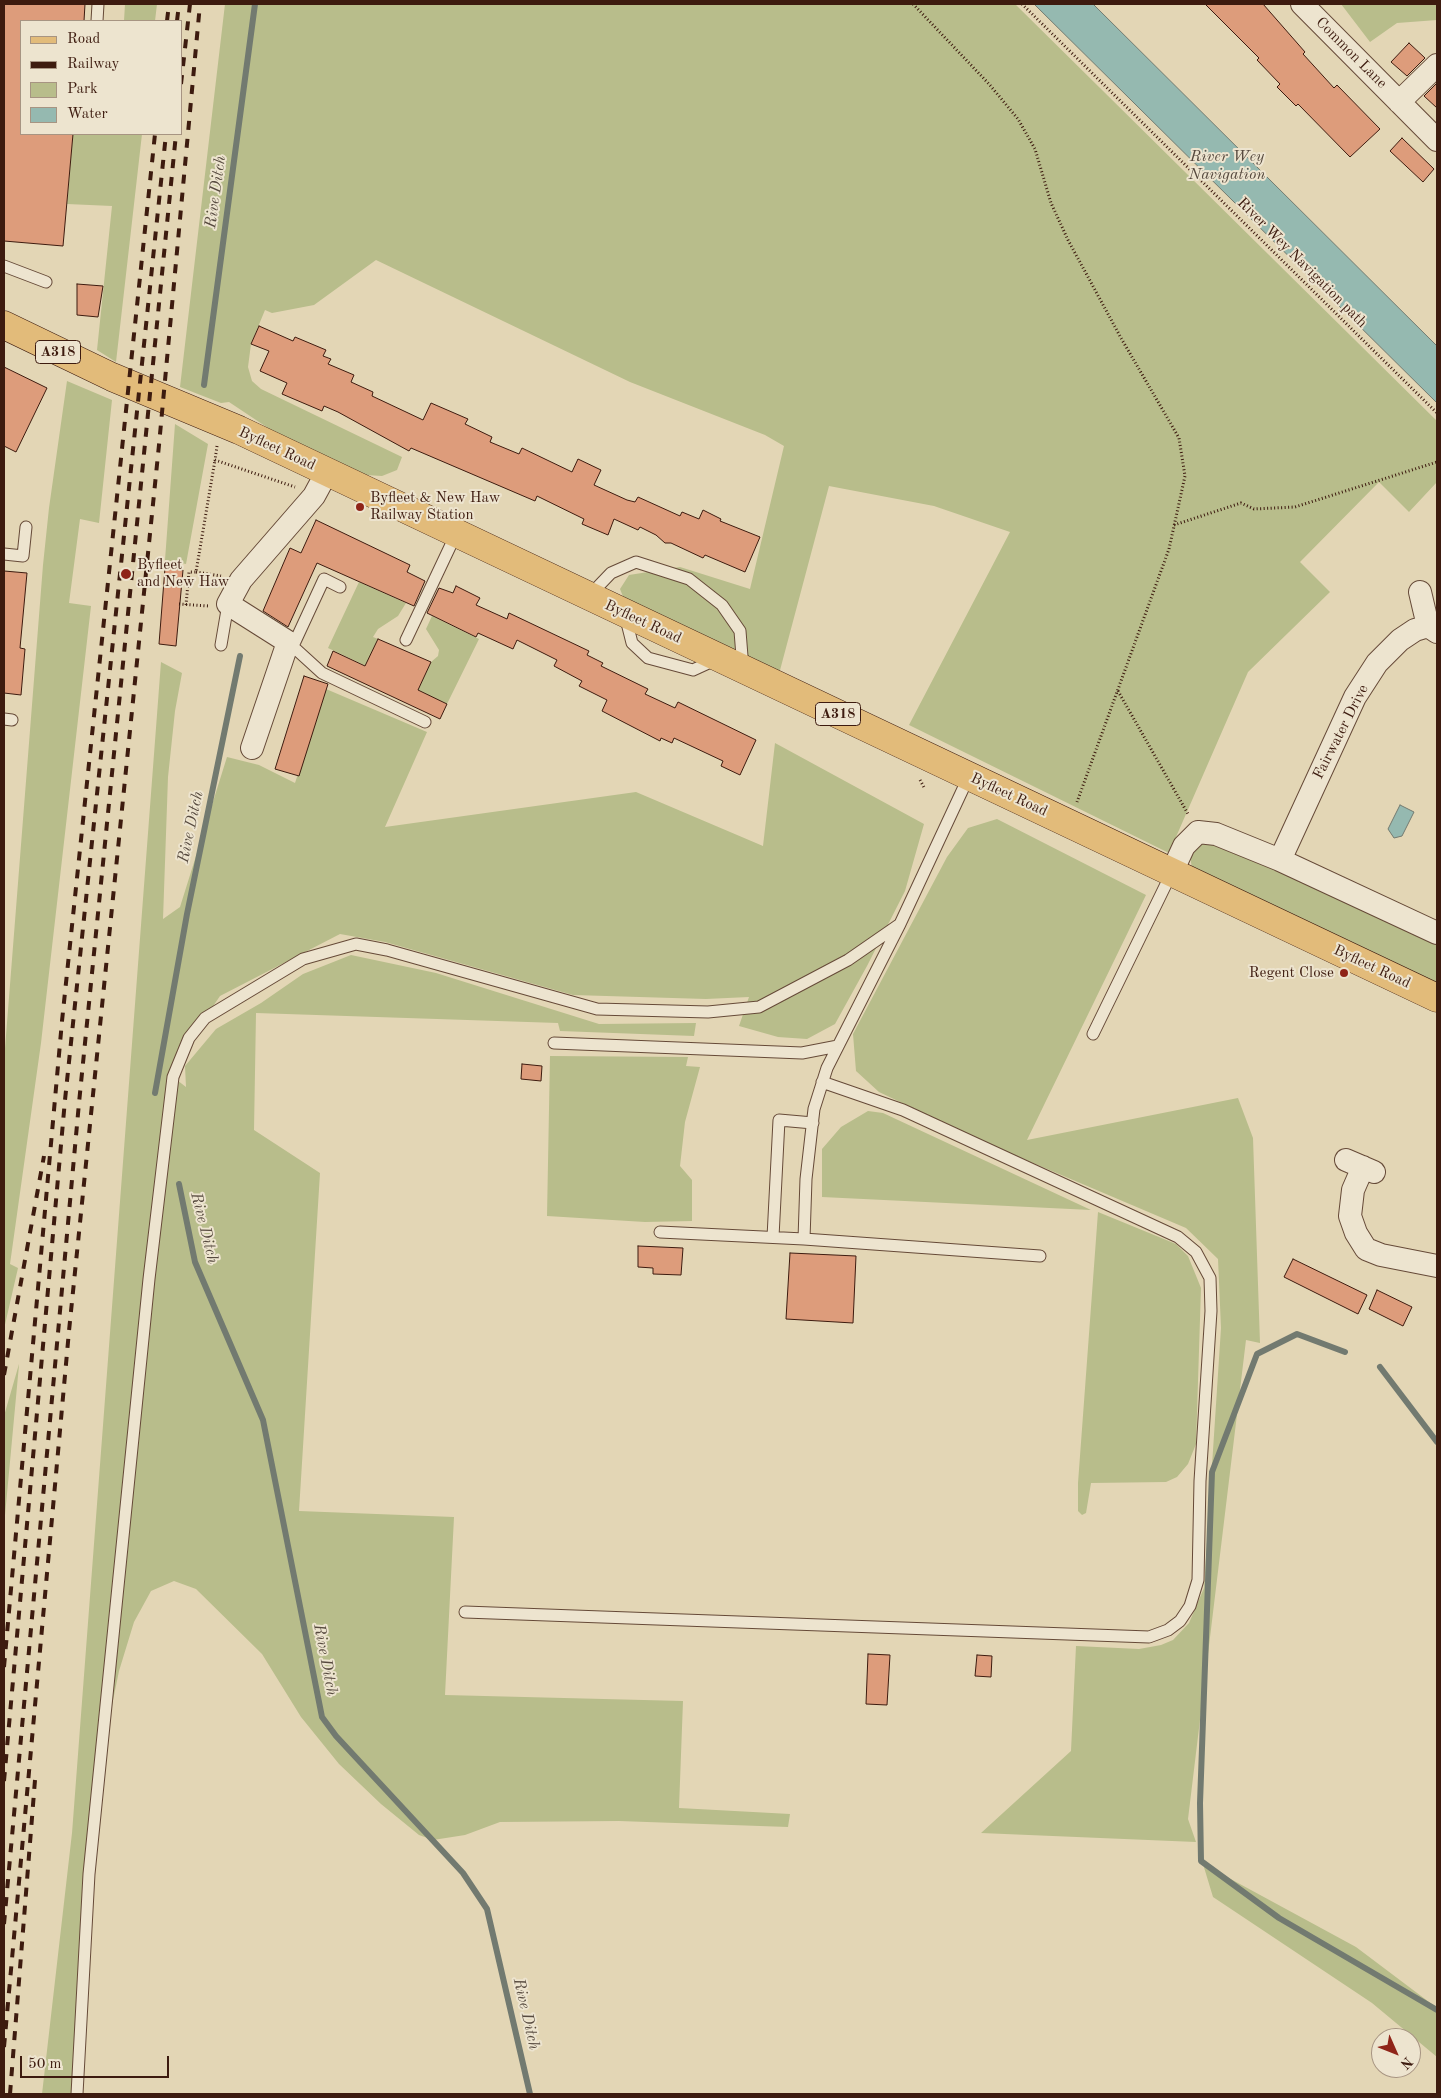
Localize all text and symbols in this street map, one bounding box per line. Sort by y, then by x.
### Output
street label: Common Lane [1312,14,1390,92]
legend [20,20,182,135]
text: Road [67,32,100,47]
text: Railway [67,57,120,72]
text: Park [67,82,98,97]
text: Water [67,107,108,122]
water label: River Wey Navigation [1189,147,1265,185]
water label: Rive Ditch [201,155,231,229]
street label: River Wey Navigation path [1233,194,1371,332]
road number: A318 [36,341,80,364]
street label: Byfleet Road [236,423,318,475]
place label: Byfleet & New Haw Railway Station [370,489,500,524]
marker: Byfleet & New Haw Railway Station [354,501,366,513]
place label: Byfleet and New Haw [137,556,229,591]
marker: Byfleet and New Haw [119,567,133,581]
street label: Byfleet Road [602,596,684,648]
street label: Fairwater Drive [1309,682,1373,782]
road number: A318 [816,702,860,726]
street label: Byfleet Road [968,769,1050,821]
water label: Rive Ditch [174,789,208,865]
street label: Byfleet Road [1331,941,1413,993]
place label: Regent Close [1249,964,1334,982]
marker: Regent Close [1338,967,1350,979]
water label: Rive Ditch [186,1190,222,1266]
water label: Rive Ditch [309,1622,341,1698]
water label: Rive Ditch [508,1976,544,2052]
north arrow [1371,2028,1421,2078]
scale bar [22,2046,171,2078]
text: N [1397,2054,1415,2071]
text: 50 m [28,2057,62,2072]

